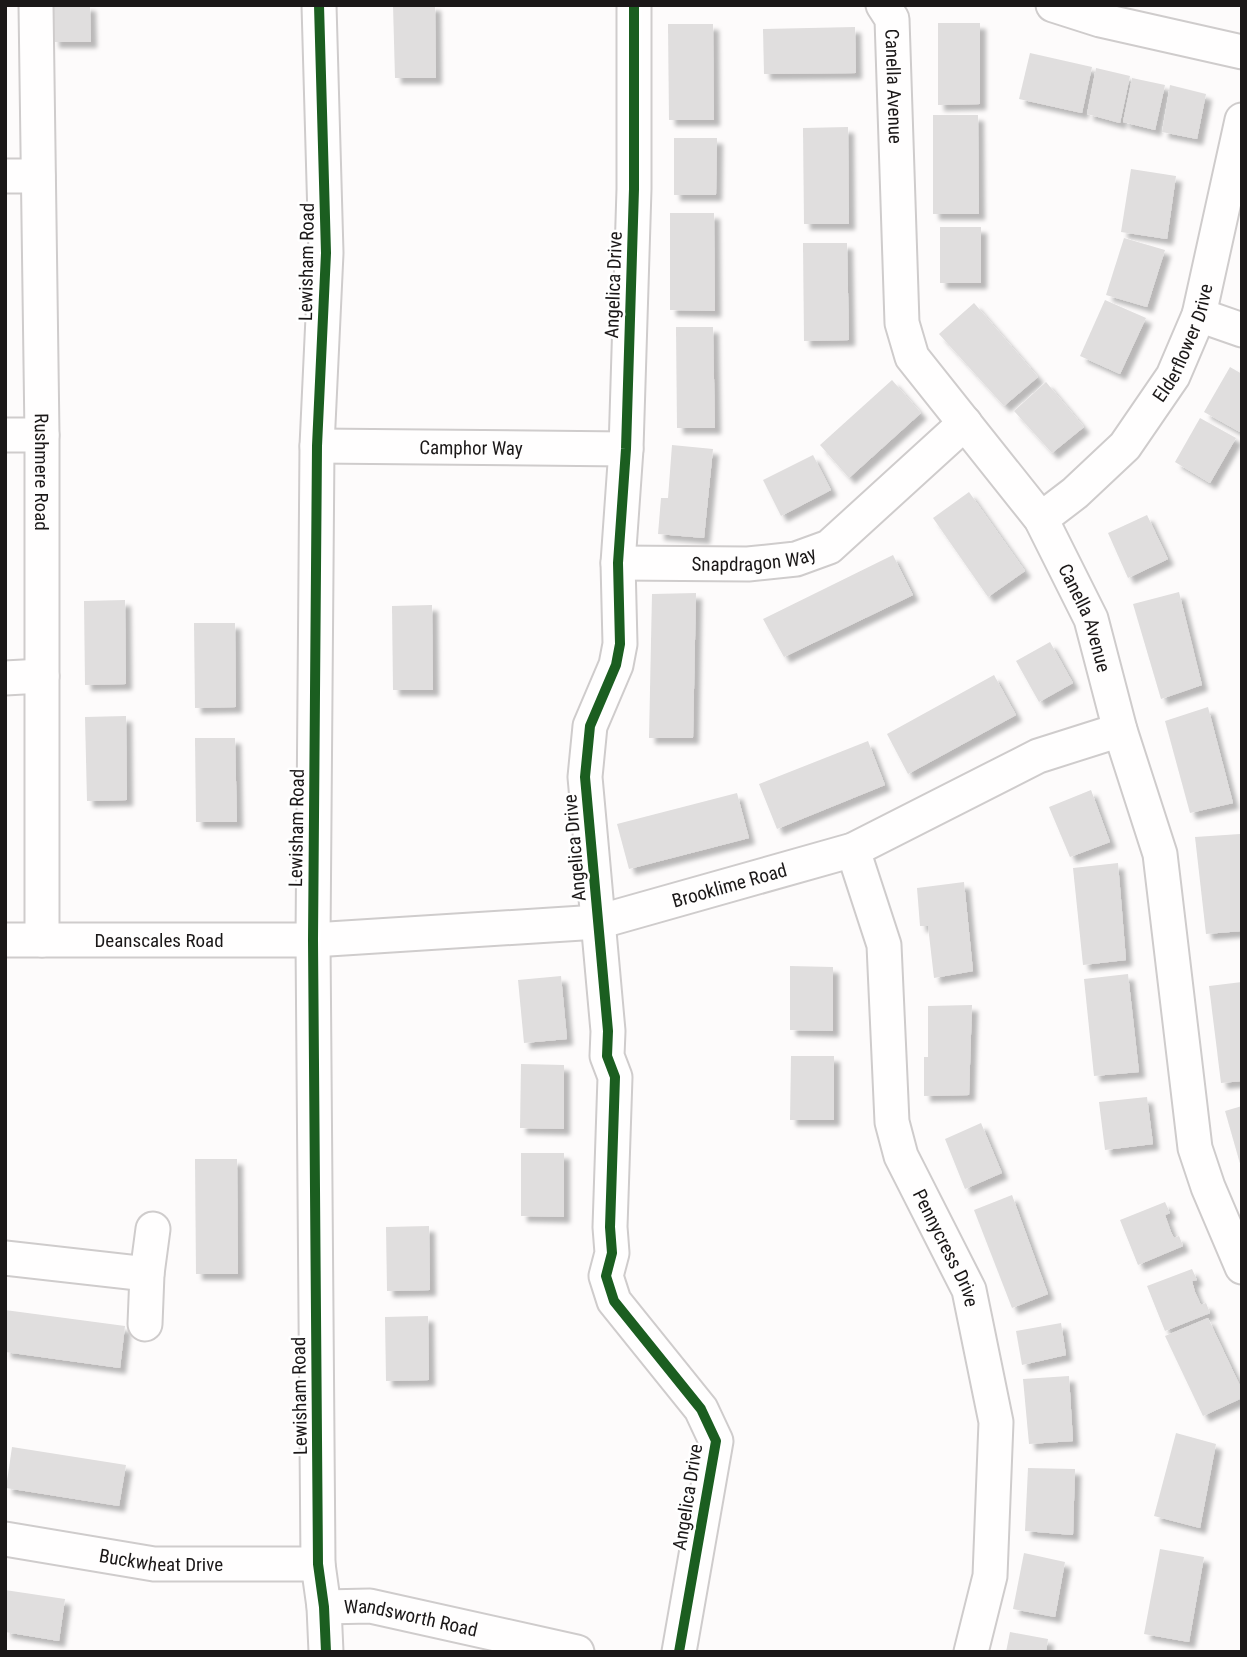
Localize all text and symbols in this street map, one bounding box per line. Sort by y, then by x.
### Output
street label: Canella Avenue [880,29,907,144]
street label: Lewisham Road [294,203,319,321]
street label: Angelica Drive [600,231,627,339]
street label: Elderflower Drive [1148,282,1218,406]
street label: Rushmere Road [30,413,53,531]
street label: Camphor Way [419,436,523,460]
street label: Snapdragon Way [691,542,819,576]
street label: Canella Avenue [1053,560,1115,675]
street label: Lewisham Road [284,769,309,887]
street label: Angelica Drive [558,793,591,902]
street label: Brooklime Road [669,858,789,913]
street label: Deanscales Road [94,929,224,952]
street label: Pennycress Drive [908,1185,983,1309]
street label: Lewisham Road [287,1337,312,1455]
street label: Angelica Drive [668,1442,707,1552]
street label: Buckwheat Drive [97,1544,223,1576]
street label: Wandsworth Road [344,1595,480,1642]

